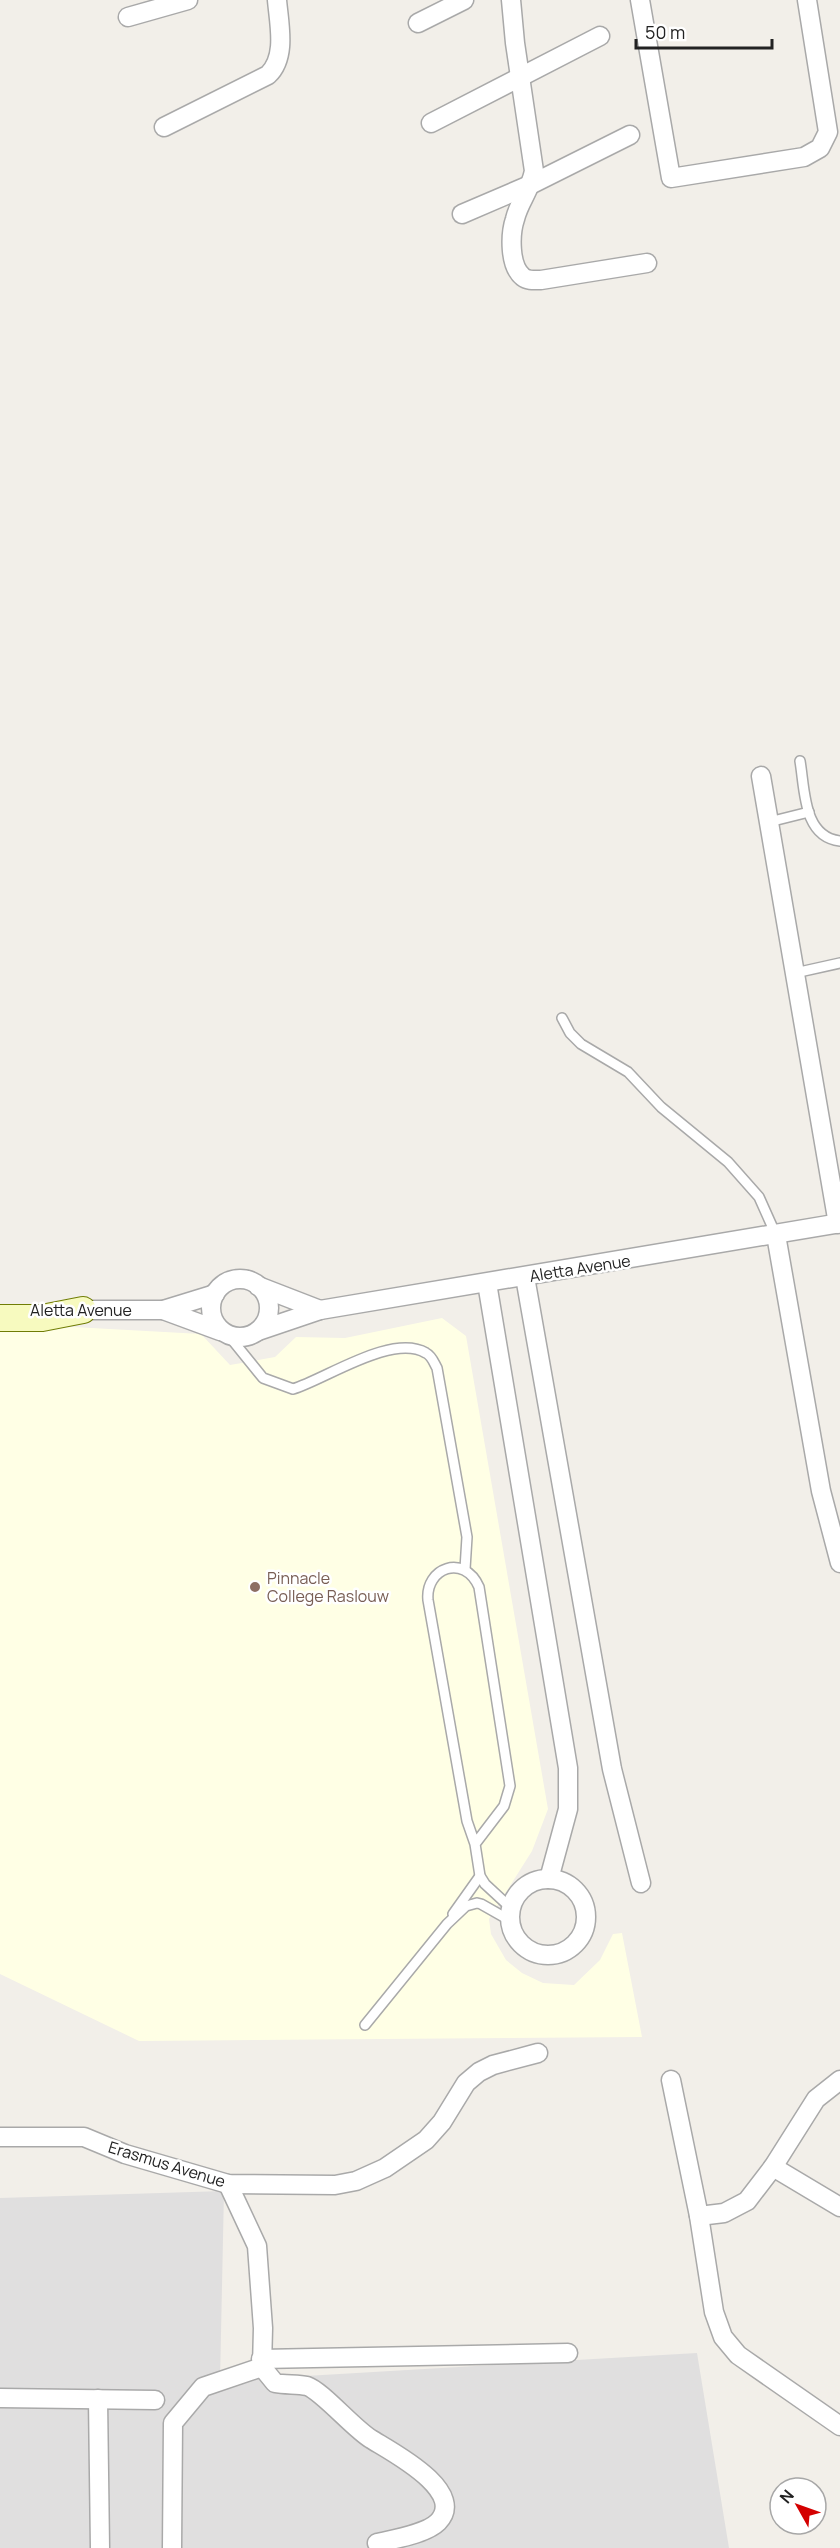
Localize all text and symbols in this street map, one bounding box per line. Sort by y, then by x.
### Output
scale bar [636,12,772,50]
text: 50 m [645,20,685,44]
street label: Aletta Avenue [528,1249,632,1287]
street label: Aletta Avenue [30,1299,132,1321]
place label: Pinnacle College Raslouw [267,1567,389,1607]
marker: Pinnacle College Raslouw [248,1580,262,1594]
street label: Erasmus Avenue [106,2136,228,2192]
north arrow [768,2476,828,2536]
text: N [774,2485,799,2508]

